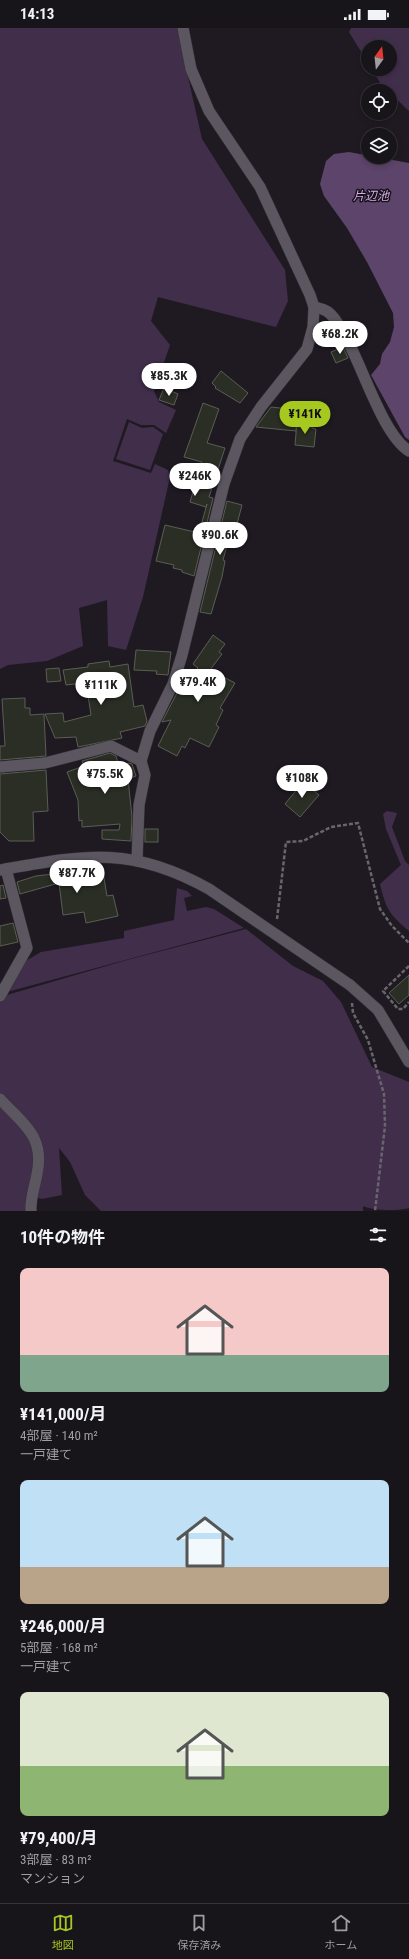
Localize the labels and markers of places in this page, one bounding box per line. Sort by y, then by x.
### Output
pin: ¥68.2K [307,321,373,355]
pin: ¥85.3K [136,363,202,397]
pin: ¥141K [277,401,333,435]
pin: ¥246K [167,463,223,497]
pin: ¥90.6K [187,522,253,556]
pin: ¥79.4K [165,669,231,703]
pin: ¥111K [73,672,129,706]
pin: ¥75.5K [72,761,138,795]
pin: ¥108K [274,765,330,799]
pin: ¥87.7K [44,860,110,894]

